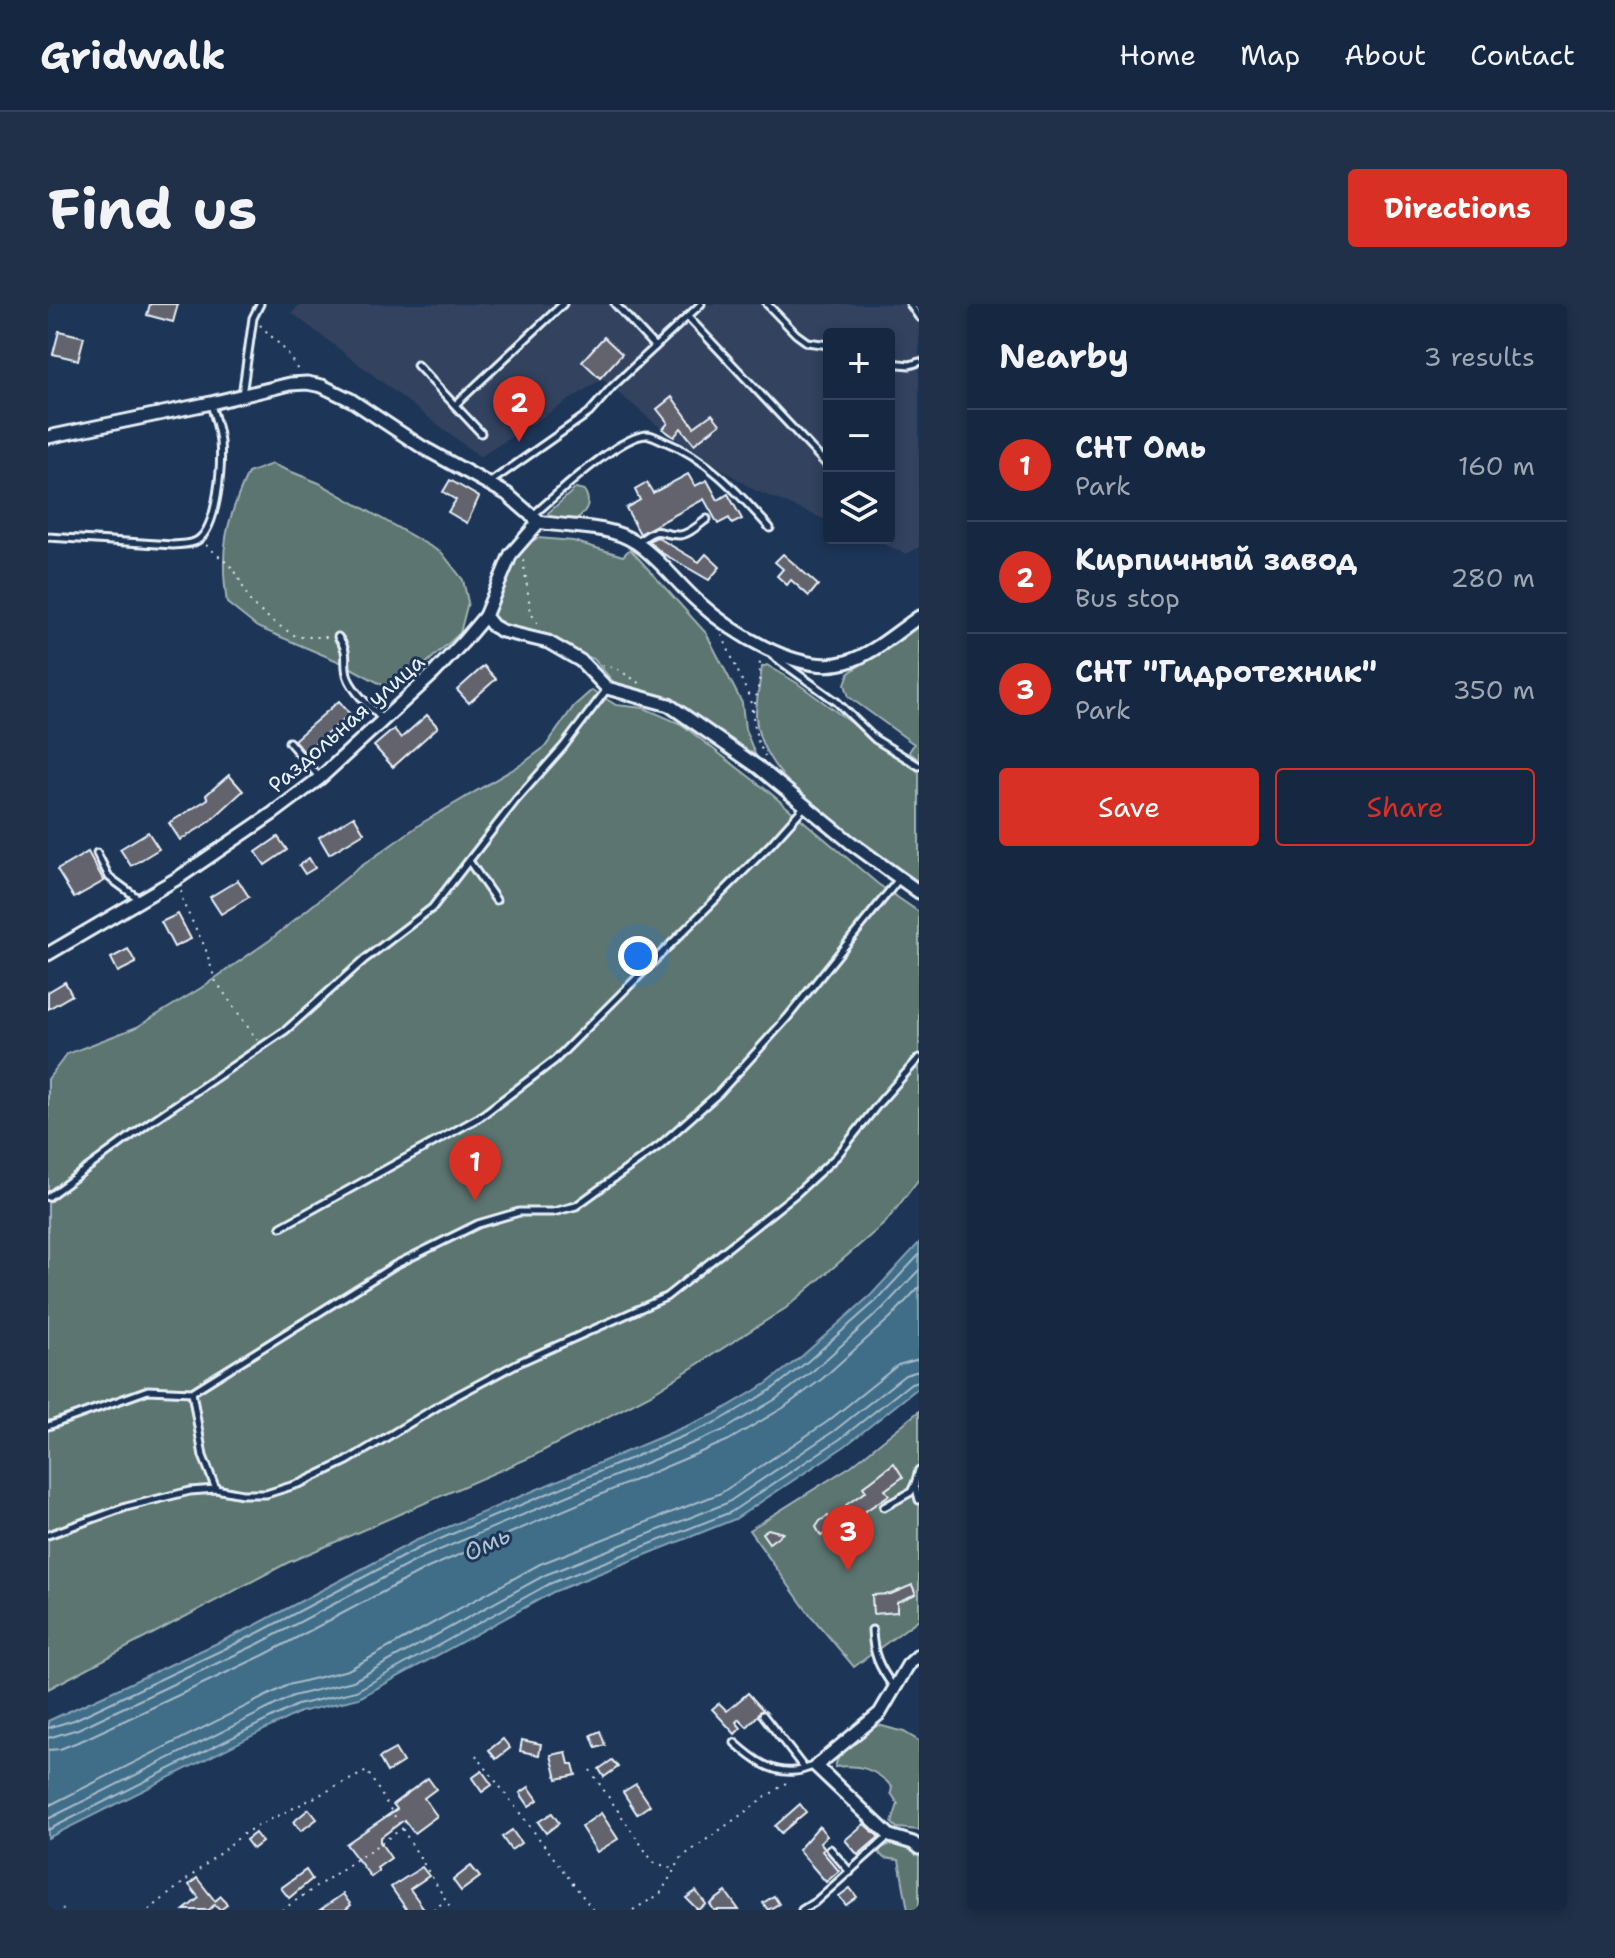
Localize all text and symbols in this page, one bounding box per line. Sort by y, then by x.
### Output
text: Gridwalk [40,30,226,81]
text: Home [1119,36,1196,74]
text: Map [1240,36,1300,74]
text: About [1344,36,1426,74]
text: Contact [1470,36,1575,74]
button: Directions [1348,169,1567,247]
text: Find us [48,171,257,246]
map controls [823,328,895,544]
button: + [823,328,895,400]
text: Nearby [999,333,1129,379]
text: 3 results [1423,339,1535,374]
pin: 2 [493,376,545,442]
button: − [823,400,895,472]
text: СНТ Омь [1075,427,1206,468]
text: 1 [1019,448,1031,483]
text: 160 m [1458,448,1535,483]
text: Park [1075,468,1131,503]
button: layers [823,472,895,544]
text: Кирпичный завод [1075,539,1357,580]
text: 2 [1016,560,1034,595]
text: 280 m [1450,560,1535,595]
text: Bus stop [1075,580,1180,615]
street label: Раздольная улица [262,647,431,799]
text: СНТ "Гидротехник" [1075,651,1377,692]
text: 3 [1016,672,1034,707]
text: 350 m [1452,672,1535,707]
text: Park [1075,692,1131,727]
button: Save [999,768,1259,846]
button: Share [1275,768,1535,846]
your location [618,936,658,976]
pin: 1 [449,1135,501,1201]
pin: 3 [822,1505,874,1571]
water label: Омь [458,1519,516,1569]

